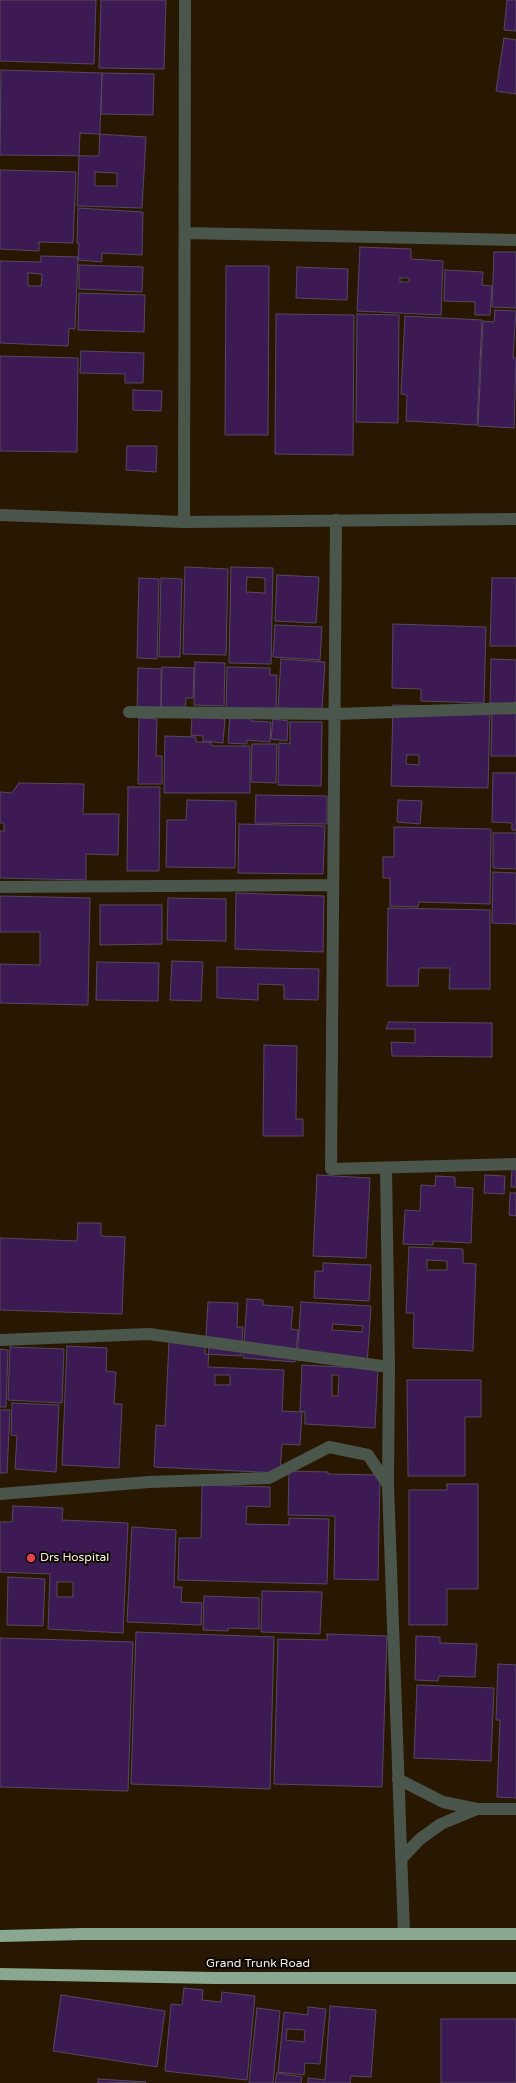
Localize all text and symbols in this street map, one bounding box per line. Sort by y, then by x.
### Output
place label: Drs Hospital [40,1551,109,1565]
marker: Drs Hospital [25,1552,37,1564]
street label: Grand Trunk Road [206,1957,310,1971]

